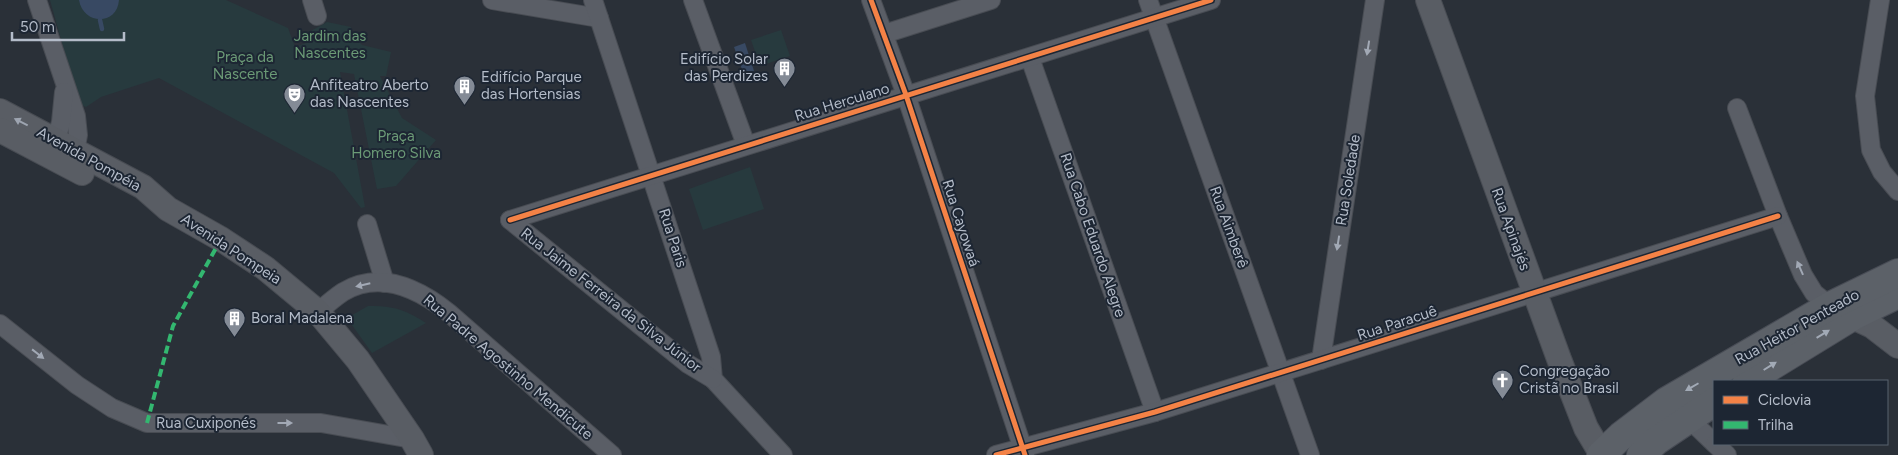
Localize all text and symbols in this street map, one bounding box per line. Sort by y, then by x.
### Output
scale bar [12,10,125,42]
text: 50 m [20,18,55,36]
park label: Jardim das Nascentes [294,27,366,62]
one-way arrow [1364,41,1372,57]
park label: Praça da Nascente [213,48,277,83]
place label: Edifício Solar das Perdizes [680,50,768,85]
building icon: Edifício Solar das Perdizes [772,56,796,87]
place label: Edifício Parque das Hortensias [481,68,582,103]
building icon: Edifício Parque das Hortensias [453,74,477,105]
place label: Anfiteatro Aberto das Nascentes [310,76,429,111]
street label: Rua Herculano [792,79,892,125]
theatre icon: Anfiteatro Aberto das Nascentes [282,82,306,113]
one-way arrow [14,118,29,126]
street label: Avenida Pompéia [34,123,144,195]
park label: Praça Homero Silva [351,127,441,162]
street label: Rua Soledade [1332,133,1364,227]
street label: Rua Cabo Eduardo Alegre [1056,151,1130,319]
street label: Rua Cayowaá [938,177,984,269]
street label: Rua Aimberê [1206,184,1252,270]
street label: Rua Apinajés [1488,185,1534,273]
street label: Rua Paris [655,206,691,270]
street label: Avenida Pompeia [177,210,285,288]
street label: Rua Jaime Ferreira da Silva Júnior [517,224,705,376]
one-way arrow [1334,236,1342,252]
one-way arrow [1796,261,1804,275]
one-way arrow [355,281,370,289]
street label: Rua Heitor Penteado [1732,285,1863,369]
street label: Rua Padre Agostinho Mendicute [420,291,596,443]
street label: Rua Paracuê [1355,302,1439,344]
building icon: Boral Madalena [223,306,247,337]
place label: Boral Madalena [251,309,353,327]
one-way arrow [1817,329,1830,338]
one-way arrow [32,349,45,360]
place label: Congregação Cristã no Brasil [1519,362,1619,397]
one-way arrow [1764,362,1777,371]
church icon: Congregação Cristã no Brasil [1491,368,1515,399]
legend [1713,380,1888,445]
one-way arrow [1686,382,1699,391]
text: Ciclovia [1758,391,1811,409]
street label: Rua Cuxiponés [156,414,256,432]
text: Trilha [1758,416,1793,434]
one-way arrow [278,419,294,427]

